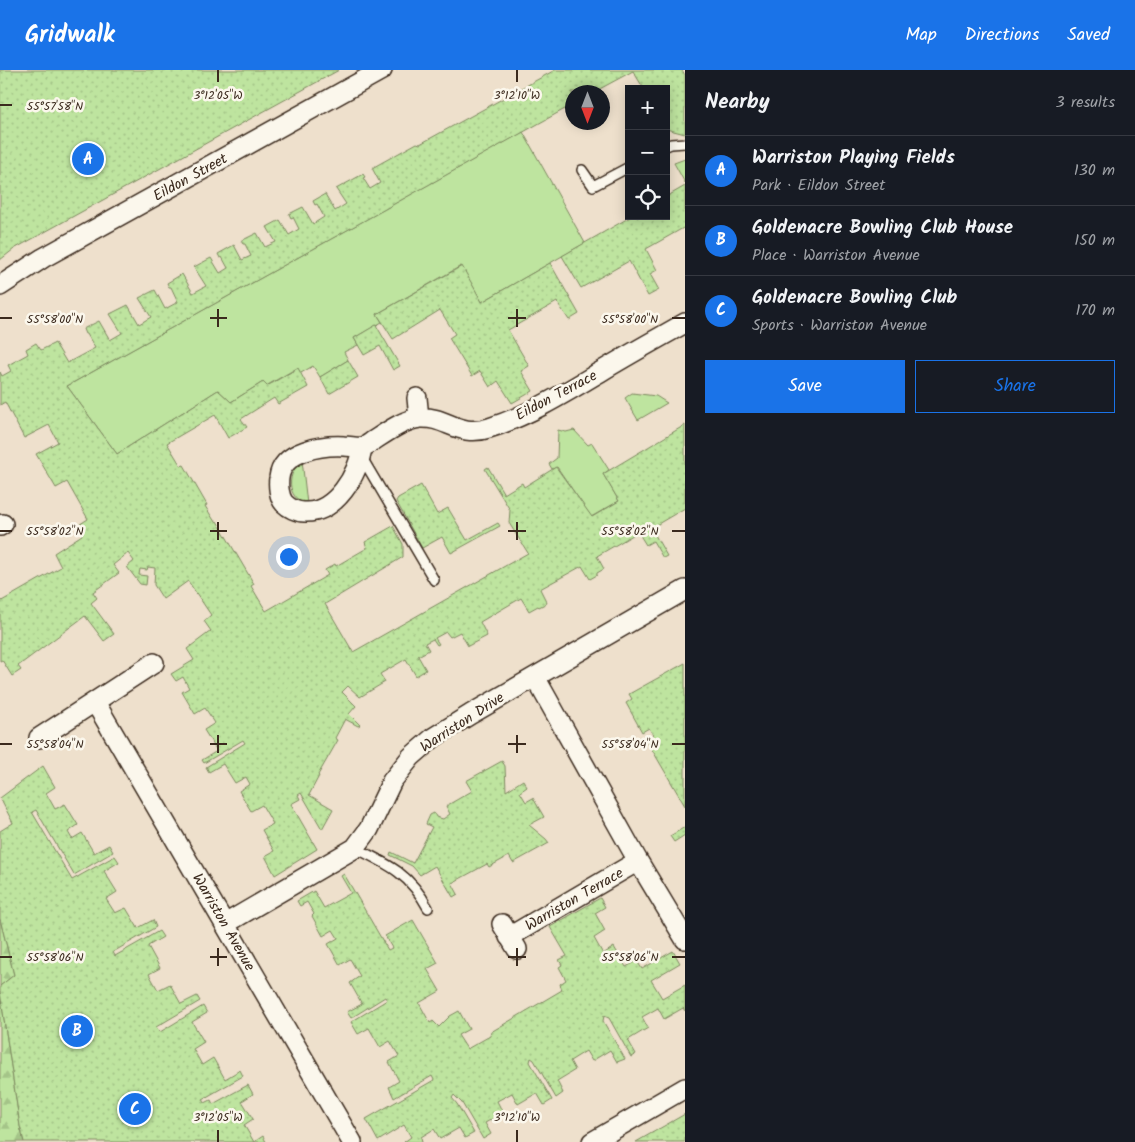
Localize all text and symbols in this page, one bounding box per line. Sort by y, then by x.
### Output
text: Gridwalk [25,16,115,55]
text: Map [905,21,937,50]
text: Directions [965,21,1039,50]
text: Saved [1067,21,1110,50]
north arrow [565,85,610,130]
map controls [625,85,670,220]
button: + [625,85,670,130]
text: 3°12'05"W [193,86,243,105]
text: 3°12'10"W [494,86,540,105]
text: Nearby [705,86,770,119]
text: 3 results [1056,90,1115,115]
text: 55°57'58"N [27,97,83,116]
button: − [625,130,670,175]
pin: A [72,140,104,178]
text: Warriston Playing Fields [752,143,955,173]
street label: Eildon Street [149,147,232,208]
text: A [716,158,726,183]
text: 130 m [1074,158,1115,183]
text: Park · Eildon Street [752,173,885,198]
button: locate [625,175,670,220]
text: Goldenacre Bowling Club House [752,213,1013,243]
text: B [716,228,726,253]
text: 150 m [1074,228,1115,253]
text: Place · Warriston Avenue [752,243,920,268]
text: Goldenacre Bowling Club [752,283,957,313]
text: C [716,298,726,323]
text: 170 m [1075,298,1115,323]
text: 55°58'00"N [27,310,83,329]
text: 55°58'00"N [602,310,658,329]
text: Sports · Warriston Avenue [752,313,927,338]
button: Save [705,360,905,413]
button: Share [915,360,1115,413]
street label: Eildon Terrace [511,364,602,427]
text: 55°58'02"N [26,522,84,541]
text: 55°58'02"N [601,522,659,541]
your location [276,544,302,570]
street label: Warriston Drive [416,686,510,759]
text: 55°58'04"N [26,735,84,754]
text: 55°58'04"N [601,735,659,754]
street label: Warriston Terrace [521,862,629,938]
street label: Warriston Avenue [185,869,261,976]
text: 55°58'06"N [26,948,84,967]
text: 55°58'06"N [601,948,659,967]
pin: B [61,1012,93,1050]
pin: C [119,1090,151,1128]
text: 3°12'05"W [193,1108,243,1127]
text: 3°12'10"W [494,1108,540,1127]

